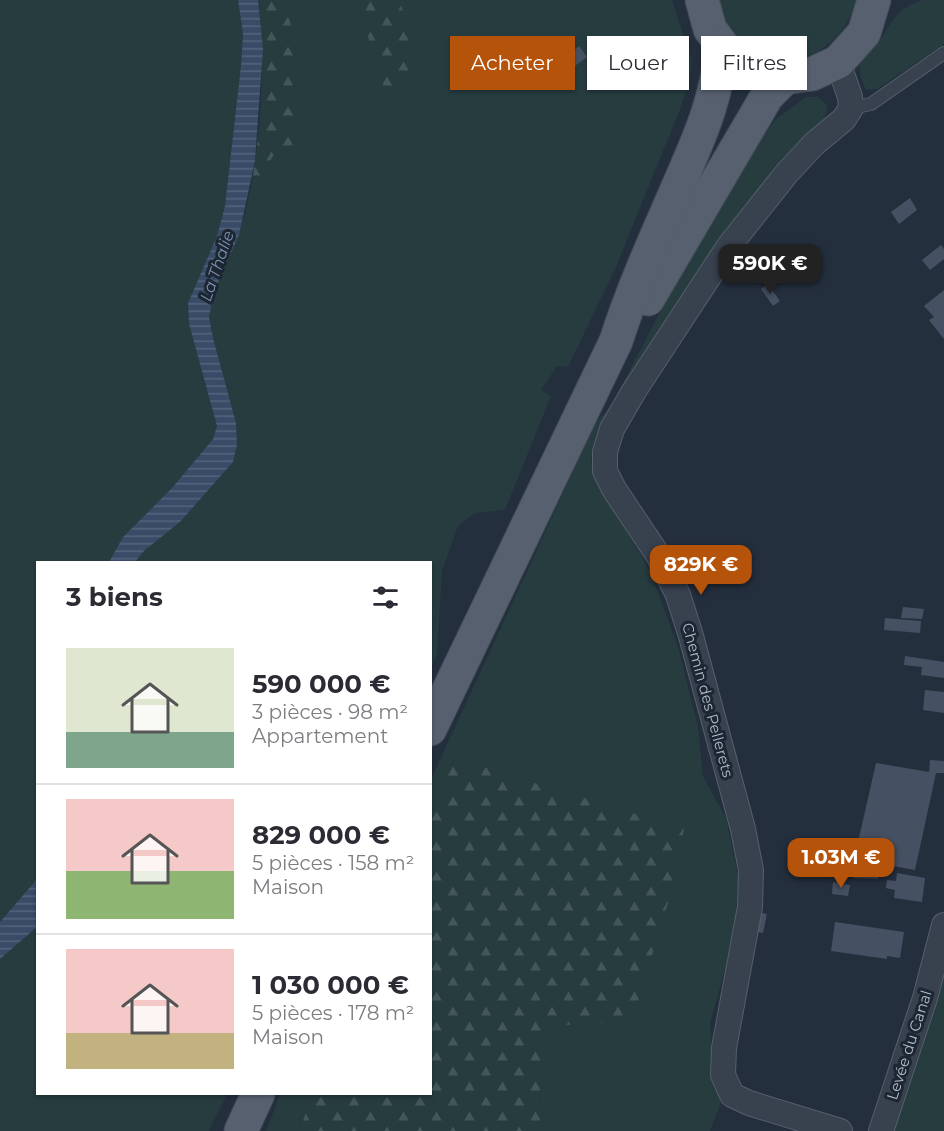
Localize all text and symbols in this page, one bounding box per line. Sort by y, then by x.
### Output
chip: Acheter [450,36,575,90]
chip: Louer [587,36,689,90]
chip: Filtres [701,36,807,90]
water label: La Thalie [196,228,238,304]
pin: 590K € [721,244,819,295]
text: 590K € [733,251,807,275]
pin: 829K € [652,545,750,596]
text: 829K € [664,552,738,576]
text: 3 biens [66,581,163,613]
icon: filters [369,581,402,614]
street label: Chemin des Pellerets [678,621,738,779]
text: 590 000 € [252,668,390,700]
icon: home [114,672,186,744]
text: 3 pièces · 98 m² [252,700,408,724]
text: Appartement [252,724,388,748]
text: 829 000 € [252,819,390,851]
icon: home [114,823,186,895]
pin: 1.03M € [786,838,896,889]
text: 1.03M € [801,845,881,869]
text: 5 pièces · 158 m² [252,851,414,875]
text: Maison [252,875,324,899]
text: 1 030 000 € [252,969,409,1001]
icon: home [114,973,186,1045]
street label: Levée du Canal [882,988,936,1102]
text: 5 pièces · 178 m² [252,1001,414,1025]
text: Maison [252,1025,324,1049]

